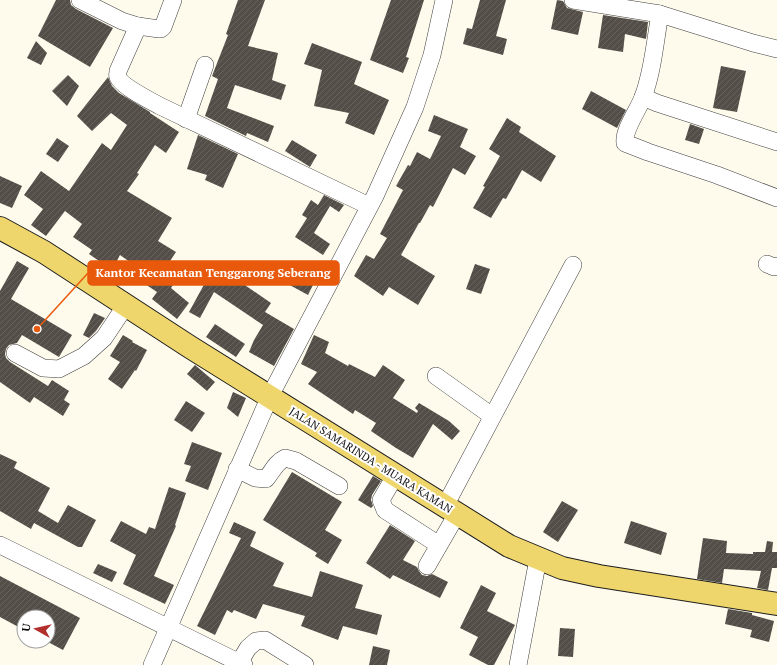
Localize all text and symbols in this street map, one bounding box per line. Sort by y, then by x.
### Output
callout: Kantor Kecamatan Tenggarong Seberang [88,261,339,285]
text: Kantor Kecamatan Tenggarong Seberang [95,265,331,280]
street label: JALAN SAMARINDA - MUARA KAMAN [287,404,455,516]
north arrow [16,609,56,649]
text: U [19,623,34,632]

